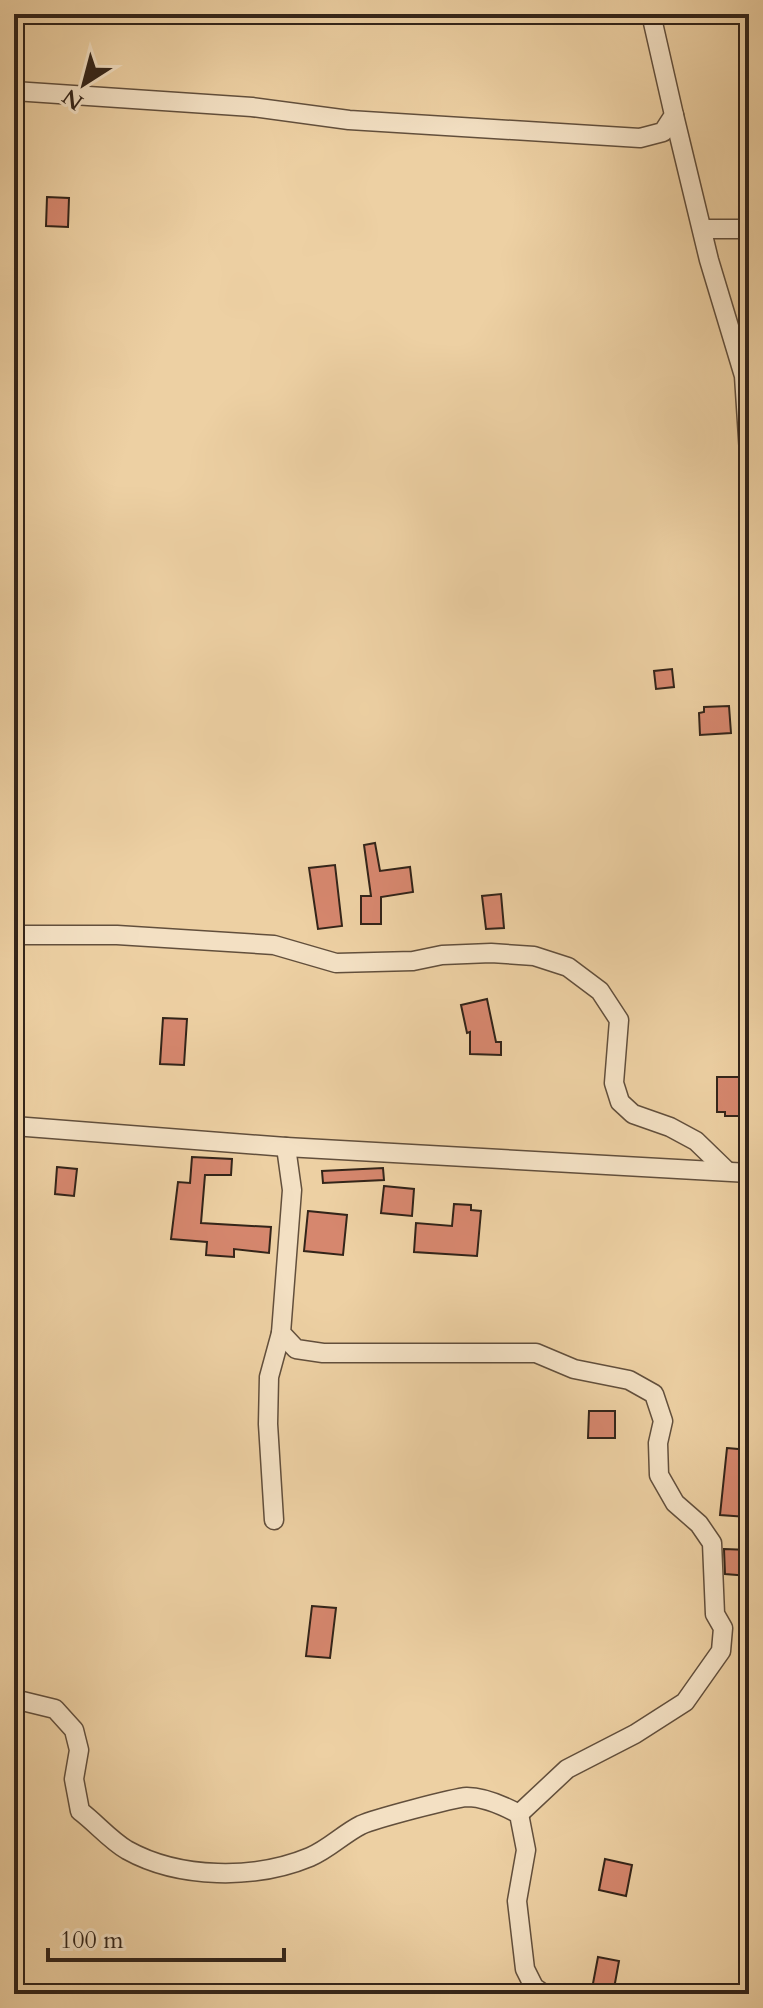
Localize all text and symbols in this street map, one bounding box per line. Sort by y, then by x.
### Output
north arrow [44,44,124,124]
text: N [56,82,89,117]
scale bar [48,1912,284,1962]
text: 100 m [60,1924,124,1957]

